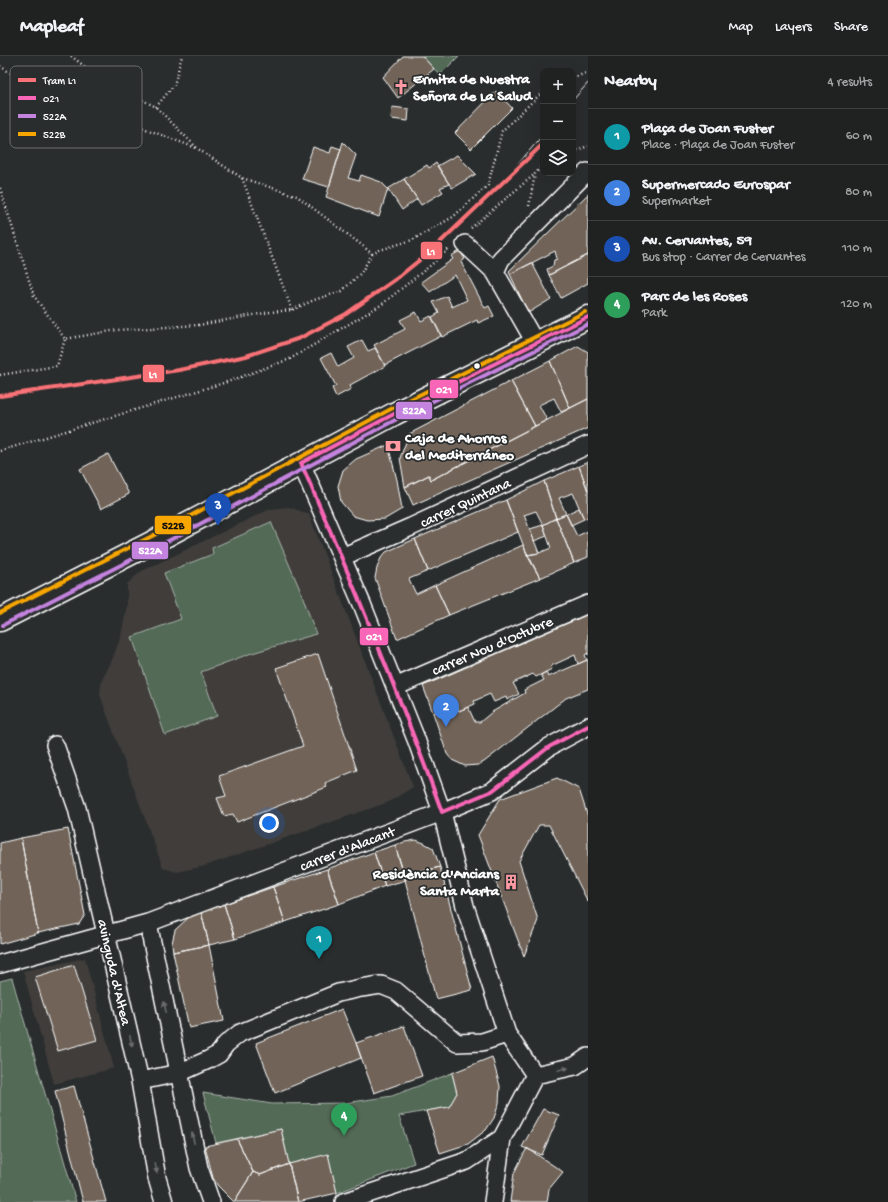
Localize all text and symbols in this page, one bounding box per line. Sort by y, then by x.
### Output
text: Mapleaf [20,16,83,39]
text: Map [729,19,753,36]
text: Layers [775,19,812,36]
text: Share [834,19,868,36]
legend [10,66,142,148]
map controls [540,68,576,176]
button: + [540,68,576,104]
place label: Ermita de Nuestra Señora de La Salud [413,71,534,106]
text: Nearby [604,72,657,92]
text: 4 results [828,75,872,90]
text: Tram L1 [42,76,76,88]
church icon: Ermita de Nuestra Señora de La Salud [392,78,410,96]
text: 021 [43,94,59,106]
button: − [540,104,576,140]
text: 522A [43,112,67,124]
text: Plaça de Joan Fuster [642,120,773,138]
text: 1 [614,129,620,144]
text: 60 m [846,129,872,144]
text: 522B [43,130,66,142]
text: Place · Plaça de Joan Fuster [642,138,794,153]
button: layers [540,140,576,176]
text: Supermercado Eurospar [642,176,790,194]
text: 2 [614,185,620,200]
text: 80 m [845,185,872,200]
text: Supermarket [642,194,711,209]
text: Av. Cervantes, 59 [642,232,752,250]
line badge: L1 [420,241,443,260]
text: 3 [614,241,620,256]
text: 110 m [842,241,872,256]
text: L1 [427,247,435,259]
text: Bus stop · Carrer de Cervantes [642,250,806,265]
text: Parc de les Roses [642,288,747,306]
text: 4 [614,297,620,312]
text: 120 m [841,297,872,312]
text: Park [642,306,667,321]
unlabelled marker [472,361,482,371]
line badge: L1 [142,364,165,383]
text: L1 [149,370,157,382]
line badge: 021 [429,379,459,399]
text: 021 [436,385,452,397]
line badge: 522A [395,401,433,420]
text: 522A [402,406,427,418]
place label: Caja de Ahorros del Mediterráneo [404,430,514,465]
bank icon: Caja de Ahorros del Mediterráneo [384,437,402,455]
street label: carrer Quintana [418,475,515,533]
pin: 3 [205,493,231,526]
line badge: 522B [154,515,192,535]
text: 522B [162,521,185,533]
line badge: 522A [131,541,169,560]
text: 522A [138,546,163,558]
street label: carrer Nou d'Octubre [430,613,556,680]
line badge: 021 [359,627,389,646]
text: 021 [366,632,382,644]
pin: 2 [433,694,459,727]
your location [259,813,279,833]
street label: carrer d'Alacant [298,823,400,876]
place label: Residència d'Ancians Santa Marta [372,866,500,901]
building icon: Residència d'Ancians Santa Marta [502,873,520,891]
street label: avinguda d'Altea [92,918,134,1028]
pin: 1 [306,926,332,959]
one-way arrow [162,1001,168,1013]
one-way arrow [128,1035,134,1047]
one-way arrow [557,1065,569,1071]
pin: 4 [331,1103,357,1136]
one-way arrow [189,1131,195,1144]
one-way arrow [153,1162,159,1174]

